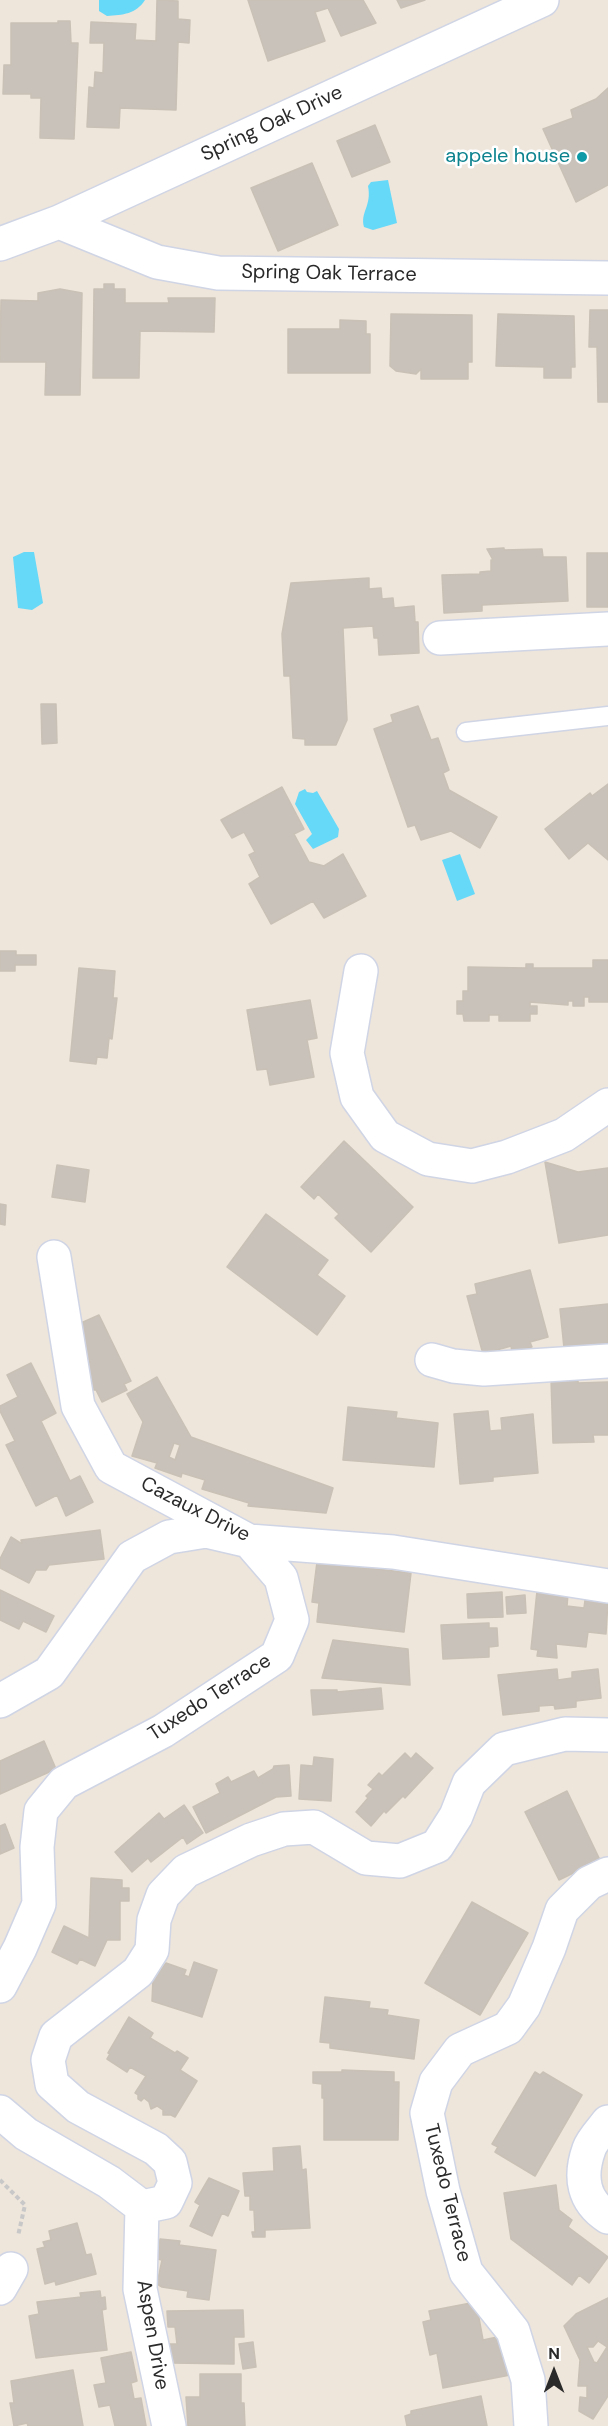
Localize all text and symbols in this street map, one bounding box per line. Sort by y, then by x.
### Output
street label: Spring Oak Drive [197,81,347,167]
place label: appele house [445,145,570,169]
marker: appele house [575,150,589,164]
street label: Spring Oak Terrace [241,260,417,288]
street label: Cazaux Drive [136,1472,254,1548]
street label: Tuxedo Terrace [144,1649,276,1747]
street label: Tuxedo Terrace [418,2121,476,2265]
street label: Aspen Drive [131,2278,173,2392]
north arrow [524,2342,584,2402]
text: N [548,2343,560,2364]

